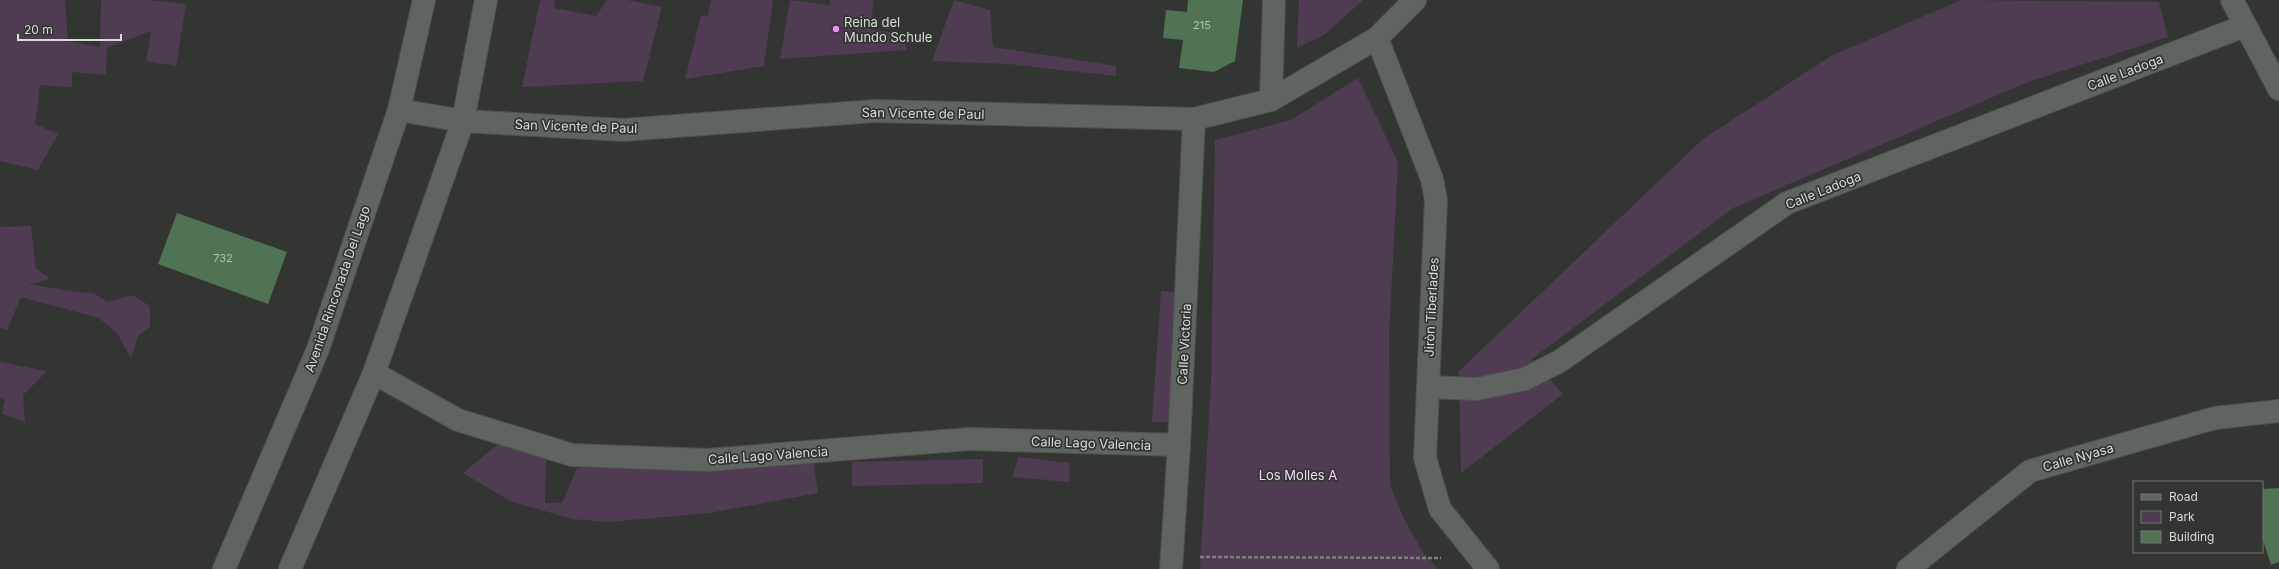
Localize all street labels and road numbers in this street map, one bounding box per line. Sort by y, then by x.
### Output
street label: Calle Ladoga [2085,50,2165,94]
street label: San Vicente de Paul [861,104,985,122]
street label: San Vicente de Paul [514,116,638,136]
street label: Calle Ladoga [1783,168,1863,212]
street label: Avenida Rinconada Del Lago [301,203,373,374]
street label: Jiròn Tiberlades [1420,257,1442,357]
street label: Calle Victoria [1174,303,1194,385]
street label: Calle Lago Valencia [1031,433,1151,453]
street label: Calle Nyasa [2041,439,2115,475]
street label: Calle Lago Valencia [707,443,829,467]

